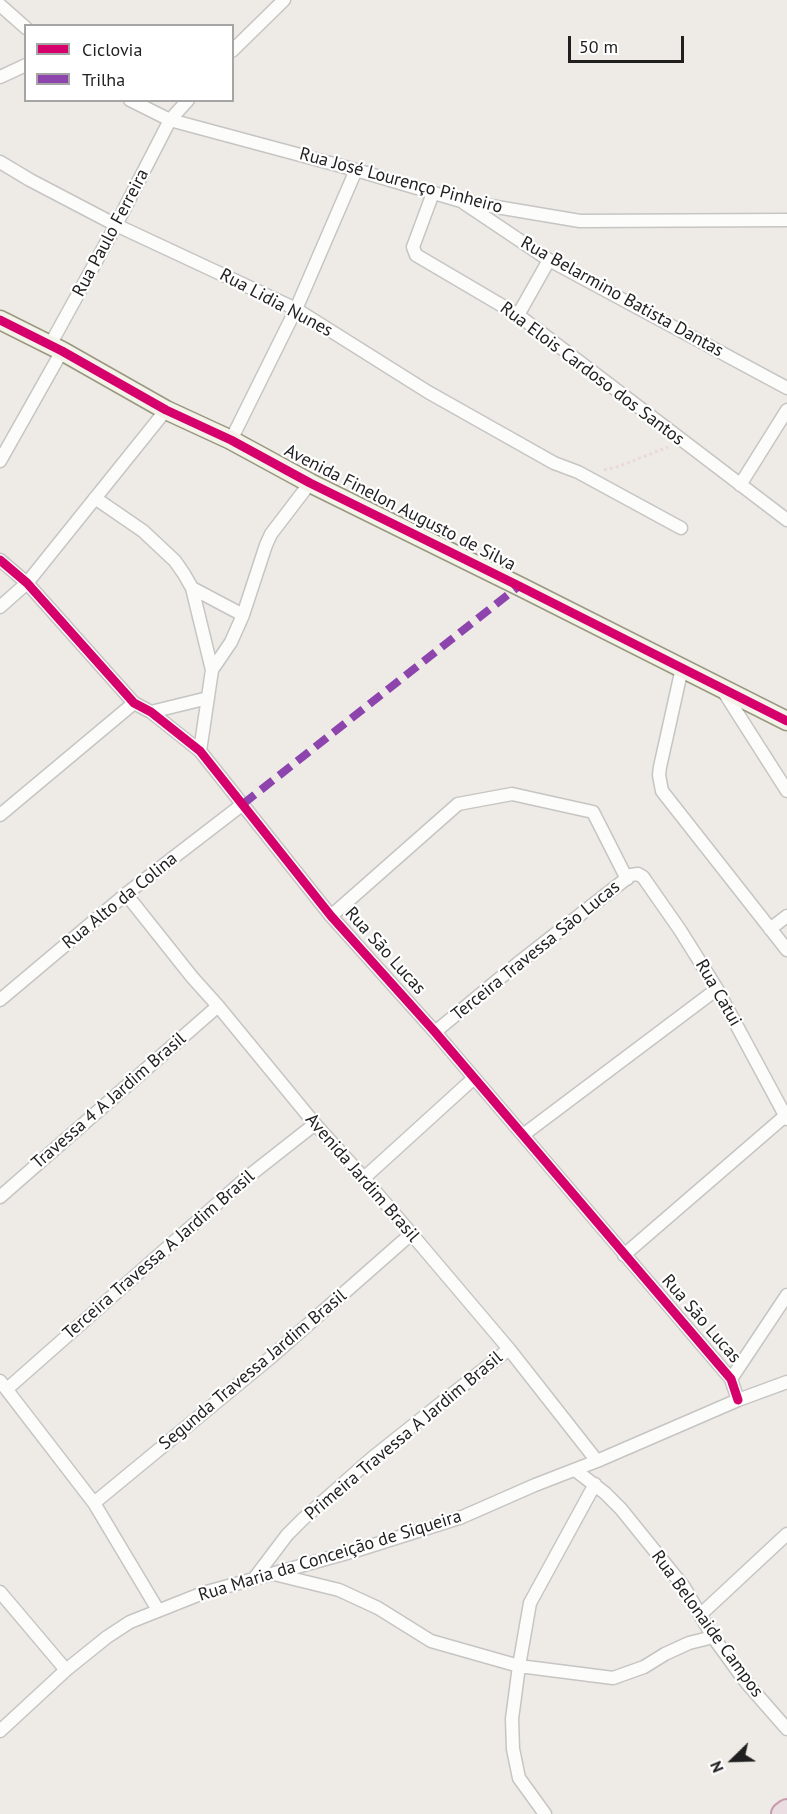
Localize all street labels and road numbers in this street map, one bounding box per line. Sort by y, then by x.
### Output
street label: Rua José Lourenço Pinheiro [297,143,505,219]
street label: Rua Paulo Ferreira [68,165,154,301]
street label: Rua Belarmino Batista Dantas [517,232,727,362]
street label: Rua Lidia Nunes [216,264,336,342]
street label: Rua Elois Cardoso dos Santos [496,298,688,450]
street label: Avenida Finelon Augusto de Silva [281,440,519,576]
street label: Rua Alto da Colina [58,848,182,954]
street label: Terceira Travessa São Lucas [447,876,625,1026]
street label: Rua São Lucas [340,903,430,999]
street label: Rua Catui [690,956,746,1030]
street label: Travessa 4 A Jardim Brasil [28,1028,190,1174]
street label: Avenida Jardim Brasil [300,1109,424,1247]
street label: Terceira Travessa A Jardim Brasil [59,1166,259,1344]
street label: Rua São Lucas [657,1270,745,1368]
street label: Segunda Travessa Jardim Brasil [155,1285,351,1455]
street label: Primeira Travessa A Jardim Brasil [301,1347,507,1525]
street label: Rua Maria da Conceição de Siqueira [196,1506,464,1606]
street label: Rua Belonaide Campos [646,1546,768,1702]

